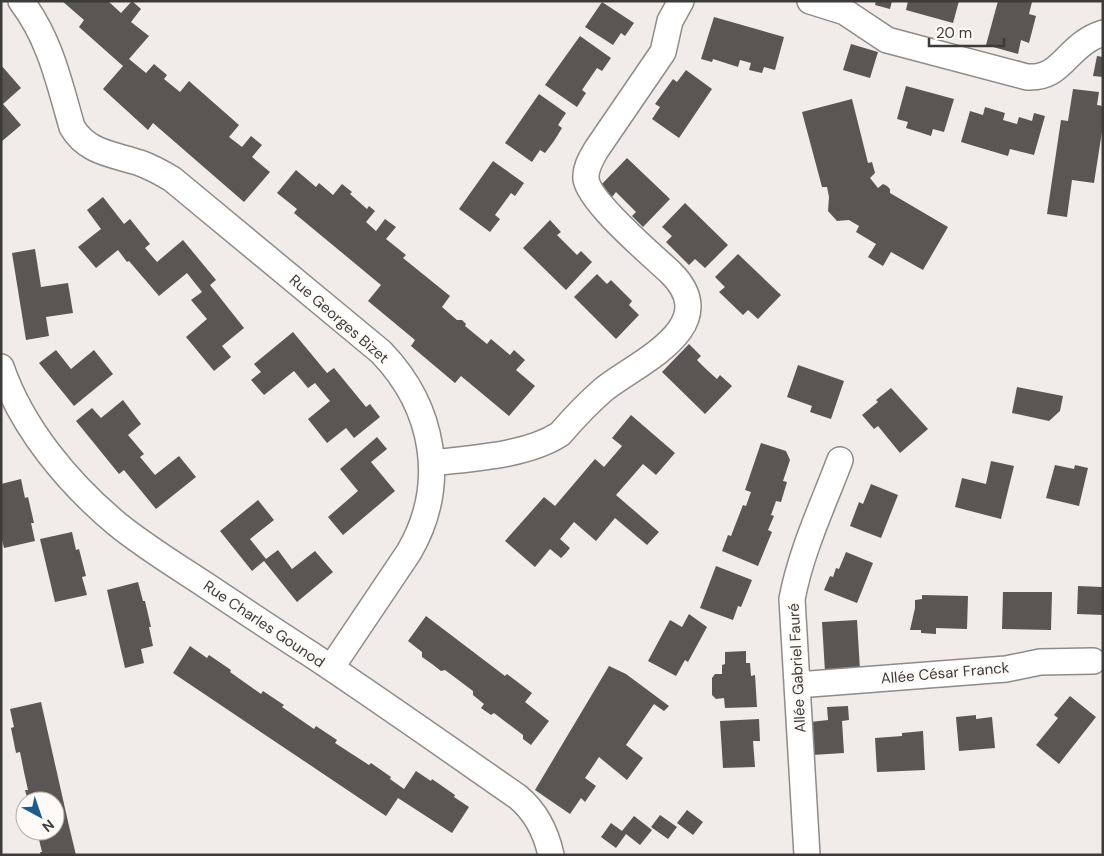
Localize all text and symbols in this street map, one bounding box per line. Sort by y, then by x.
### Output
scale bar [929,15,1004,47]
text: 20 m [936,23,972,43]
street label: Rue Georges Bizet [285,270,393,368]
street label: Rue Charles Gounod [199,576,329,672]
street label: Allée Gabriel Fauré [784,603,810,733]
street label: Allée César Franck [880,657,1010,689]
north arrow [15,791,65,841]
text: N [39,816,58,836]

